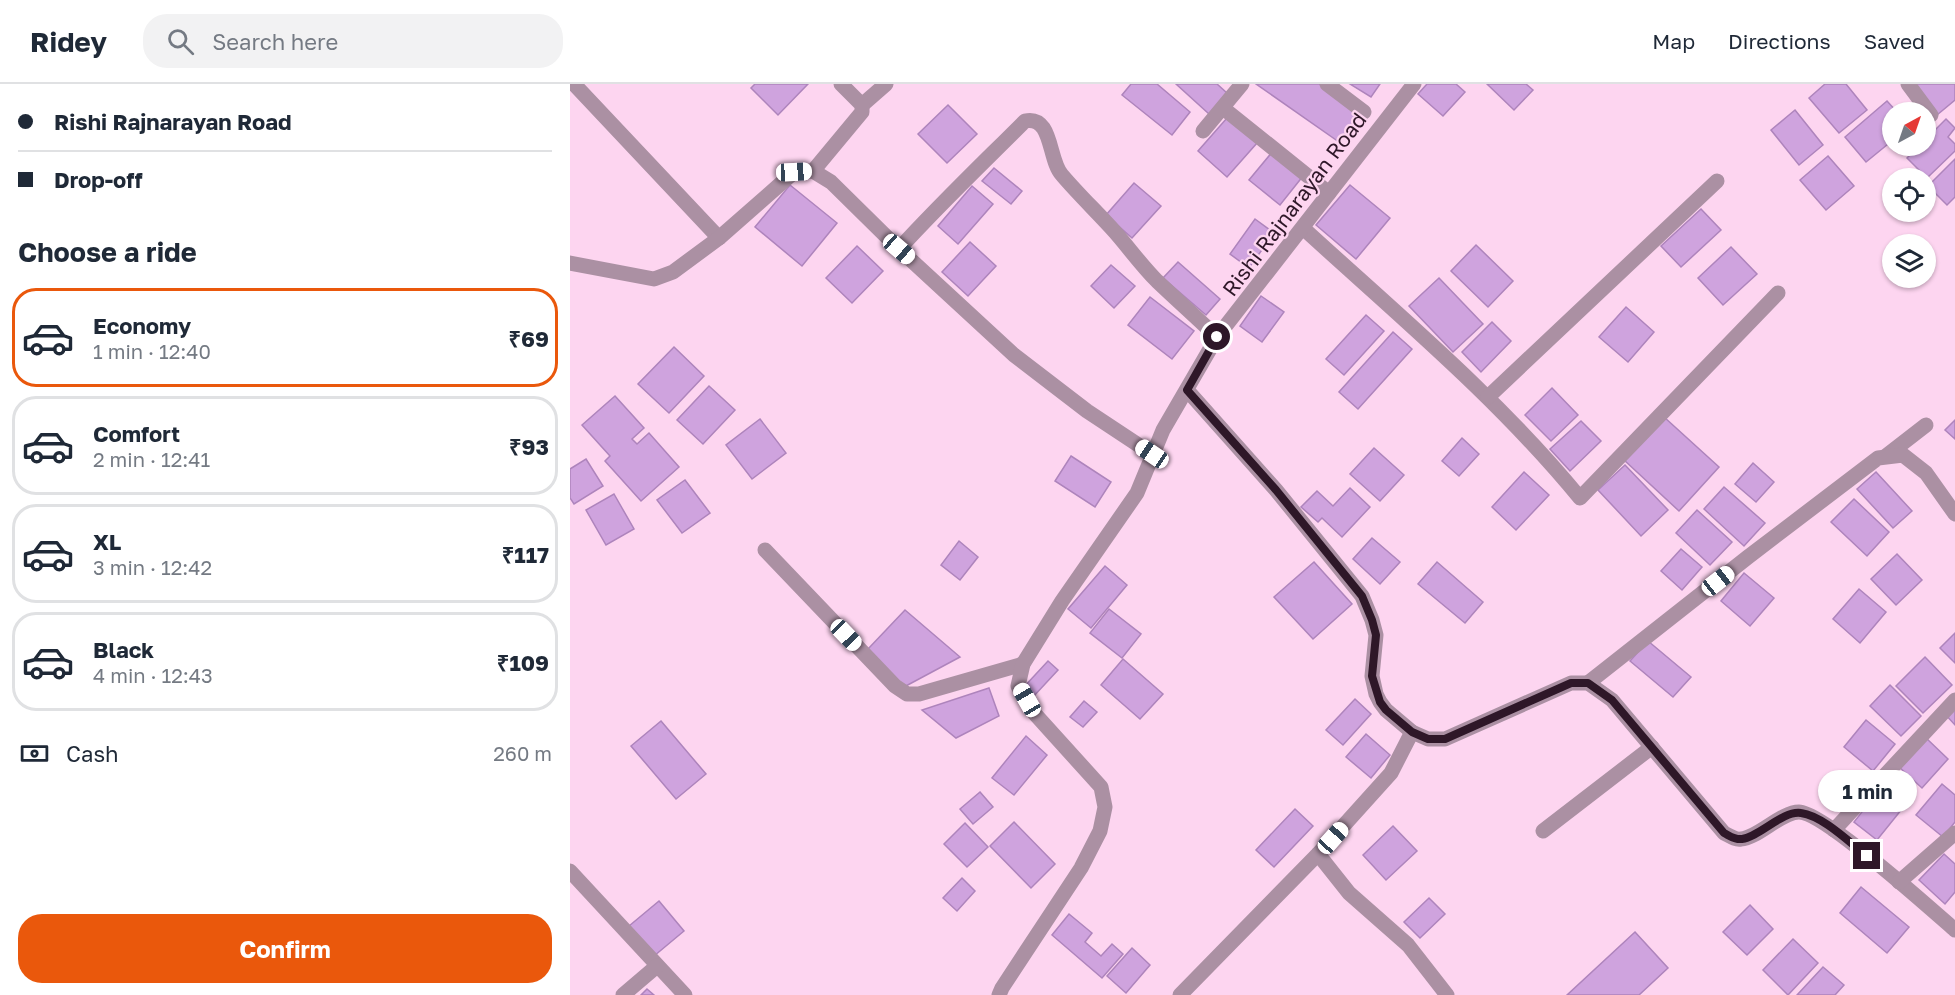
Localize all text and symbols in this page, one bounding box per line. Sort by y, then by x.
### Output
search box [143,14,563,68]
text: Ridey [30,25,107,58]
icon: search [164,25,197,58]
text: Search here [212,28,338,55]
text: Map [1652,28,1695,54]
text: Directions [1728,28,1831,54]
text: Saved [1864,28,1925,54]
north arrow [1882,102,1936,156]
map controls [1882,102,1936,288]
street label: Rishi Rajnarayan Road [1216,107,1372,301]
text: Rishi Rajnarayan Road [54,108,291,135]
car [776,162,812,182]
text: Drop-off [54,166,143,193]
button: locate [1882,168,1936,222]
car [880,230,918,268]
button: layers [1882,234,1936,288]
text: Choose a ride [18,236,197,268]
icon: car [21,311,75,365]
text: Economy [93,312,191,339]
route start [1203,323,1230,350]
text: ₹69 [508,325,549,352]
text: 1 min · 12:40 [93,339,211,363]
icon: car [21,419,75,473]
text: Comfort [93,420,180,447]
text: ₹93 [509,433,549,460]
car [1132,436,1172,472]
text: 2 min · 12:41 [93,447,210,471]
icon: car [21,527,75,581]
text: XL [93,528,121,555]
text: ₹117 [502,541,549,568]
text: 3 min · 12:42 [93,555,212,579]
car [1698,563,1738,599]
car [827,616,865,654]
icon: car [21,635,75,689]
text: Black [93,636,154,663]
text: ₹109 [497,649,549,676]
text: 4 min · 12:43 [93,663,213,687]
car [1010,680,1044,720]
icon: cash [18,737,51,770]
text: Cash [66,740,119,767]
text: 260 m [493,741,552,765]
callout: 1 min [1818,769,1916,811]
text: 1 min [1842,779,1893,803]
car [1314,819,1352,857]
route end [1853,842,1880,869]
button: Confirm [18,914,552,983]

